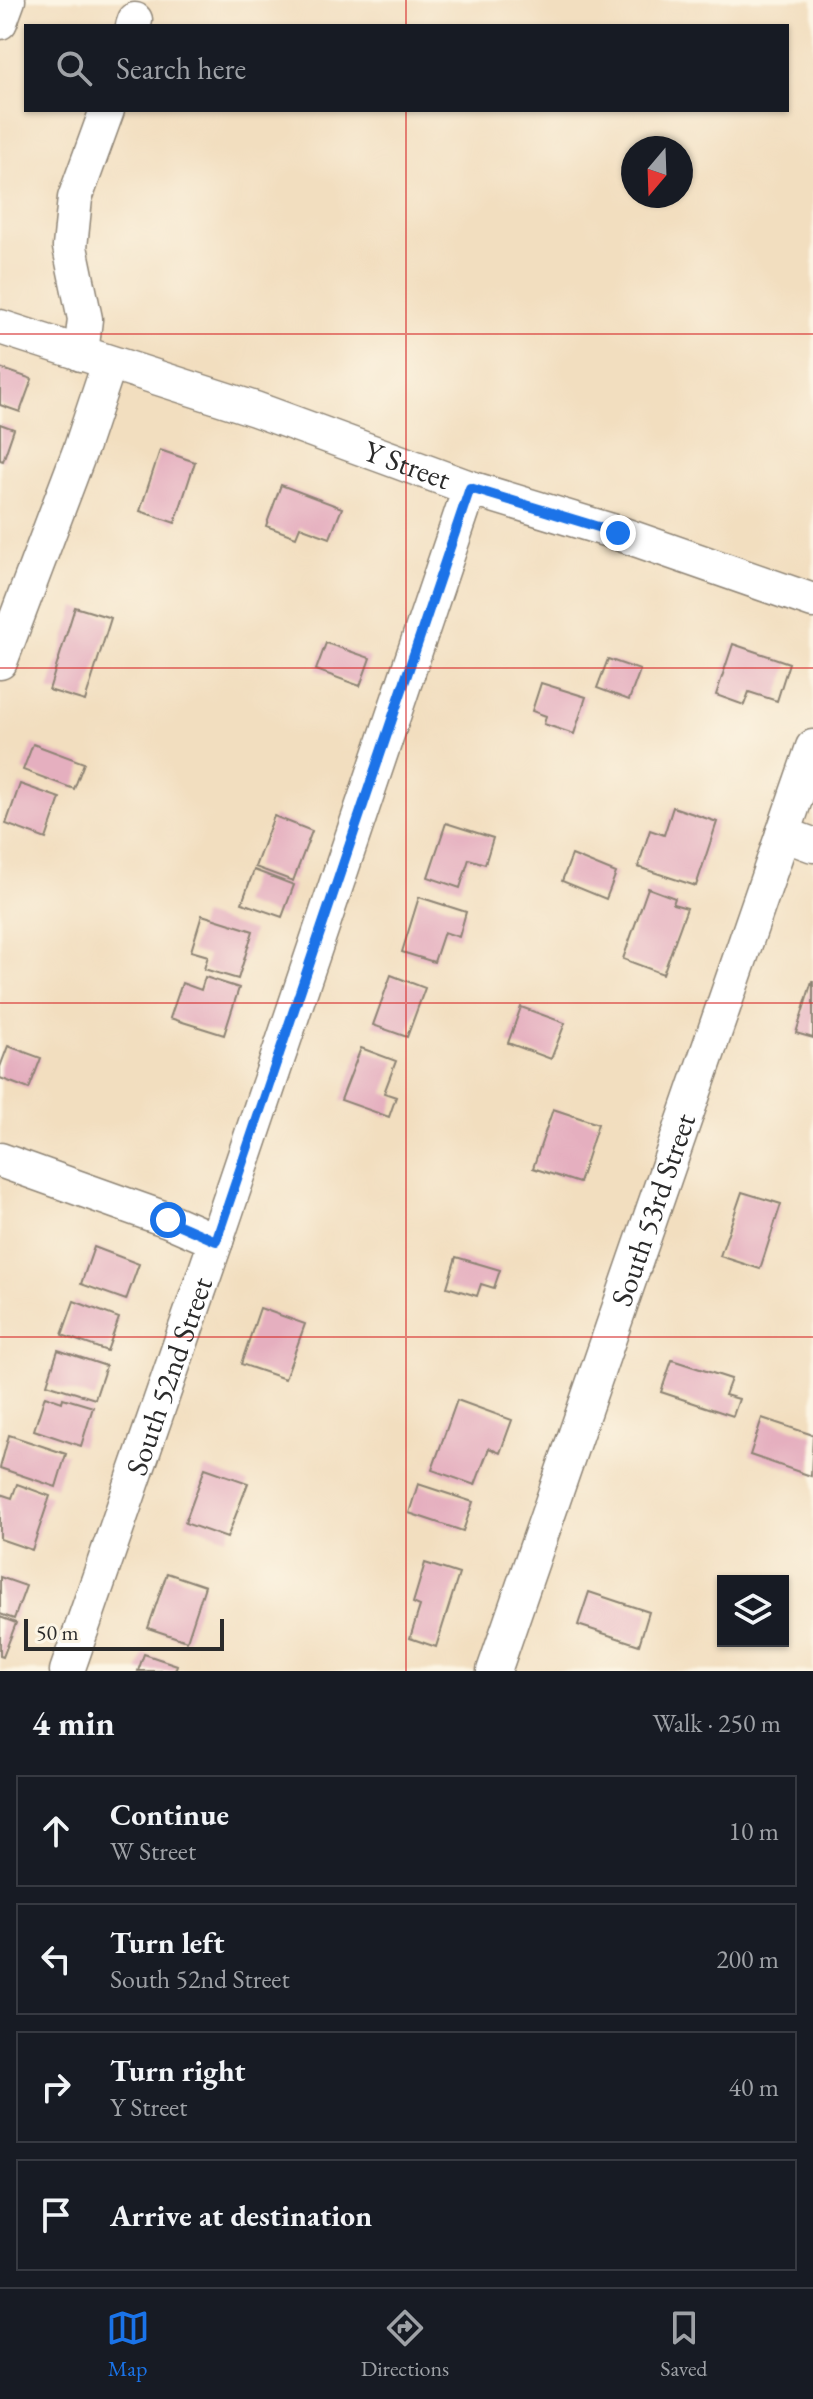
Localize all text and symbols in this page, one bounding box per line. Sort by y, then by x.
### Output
search box [24,24,789,112]
icon: search [52,46,96,90]
text: Search here [116,49,246,88]
north arrow [621,136,693,208]
street label: Y Street [359,431,457,498]
route end [600,515,636,551]
street label: South 53rd Street [601,1107,704,1311]
route start [150,1202,186,1238]
street label: South 52nd Street [116,1271,221,1480]
map controls [717,1575,789,1647]
button: layers [717,1575,789,1647]
scale bar [24,1615,224,1651]
text: 50 m [36,1618,79,1647]
text: 4 min [32,1701,115,1745]
text: Walk · 250 m [653,1706,781,1740]
text: Continue [110,1795,229,1834]
icon: ahead [34,1809,78,1853]
text: 10 m [729,1814,779,1848]
text: W Street [110,1834,196,1868]
text: Turn left [110,1923,224,1962]
icon: left [34,1937,78,1981]
text: 200 m [716,1942,779,1976]
text: South 52nd Street [110,1962,290,1996]
text: Turn right [110,2051,246,2090]
icon: right [34,2065,78,2109]
text: 40 m [729,2070,779,2104]
text: Y Street [110,2090,187,2124]
icon: arrive [34,2193,78,2237]
text: Arrive at destination [110,2196,372,2235]
tab: Map [106,2306,150,2383]
tab: Directions [361,2306,449,2383]
tab: Saved [660,2306,707,2383]

